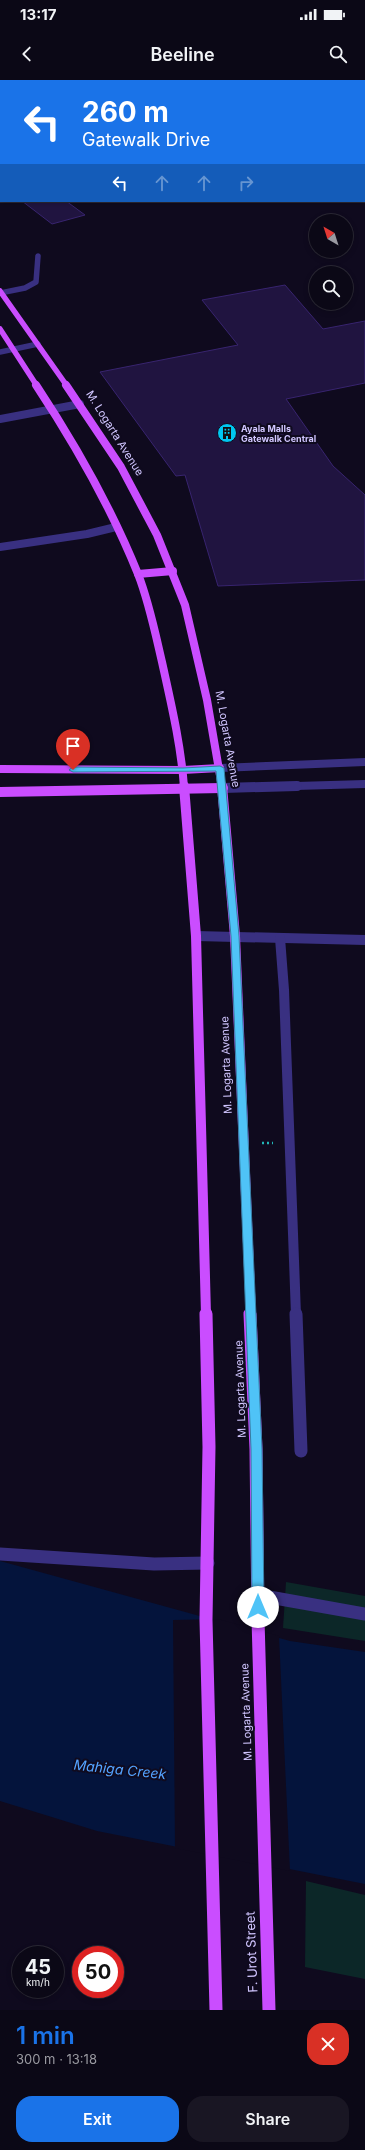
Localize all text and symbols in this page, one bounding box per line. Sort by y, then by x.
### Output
text: 13:17 [20,5,56,24]
icon: back [16,43,38,65]
icon: search [327,43,349,65]
text: Beeline [150,44,215,65]
text: 260 m [82,95,169,129]
icon: left [16,96,68,148]
text: Gatewalk Drive [82,129,210,150]
icon: left [109,172,131,194]
icon: ahead [151,172,173,194]
icon: ahead [193,172,215,194]
icon: right [235,172,257,194]
north arrow [309,214,353,258]
map controls [309,214,353,310]
button: search [309,266,353,310]
street label: M. Logarta Avenue [83,388,147,478]
building icon: Ayala Malls Gatewalk Central [216,422,238,444]
place label: Ayala Malls Gatewalk Central [241,423,316,444]
street label: M. Logarta Avenue [213,690,243,788]
pin [56,729,90,770]
icon: arrive [62,735,84,757]
street label: M. Logarta Avenue [217,1016,235,1114]
street label: M. Logarta Avenue [231,1340,249,1438]
position arrow [237,1586,279,1628]
street label: M. Logarta Avenue [237,1663,255,1761]
water label: Mahiga Creek [73,1756,167,1782]
street label: F. Urot Street [242,1911,260,1993]
speed limit sign: 50 [72,1946,124,1998]
text: 45 [25,1955,51,1979]
text: km/h [26,1976,50,1988]
text: 1 min [16,2021,75,2050]
button: close [307,2023,349,2065]
text: 300 m · 13:18 [16,2051,97,2067]
button: Exit [16,2096,179,2142]
button: Share [187,2096,349,2142]

